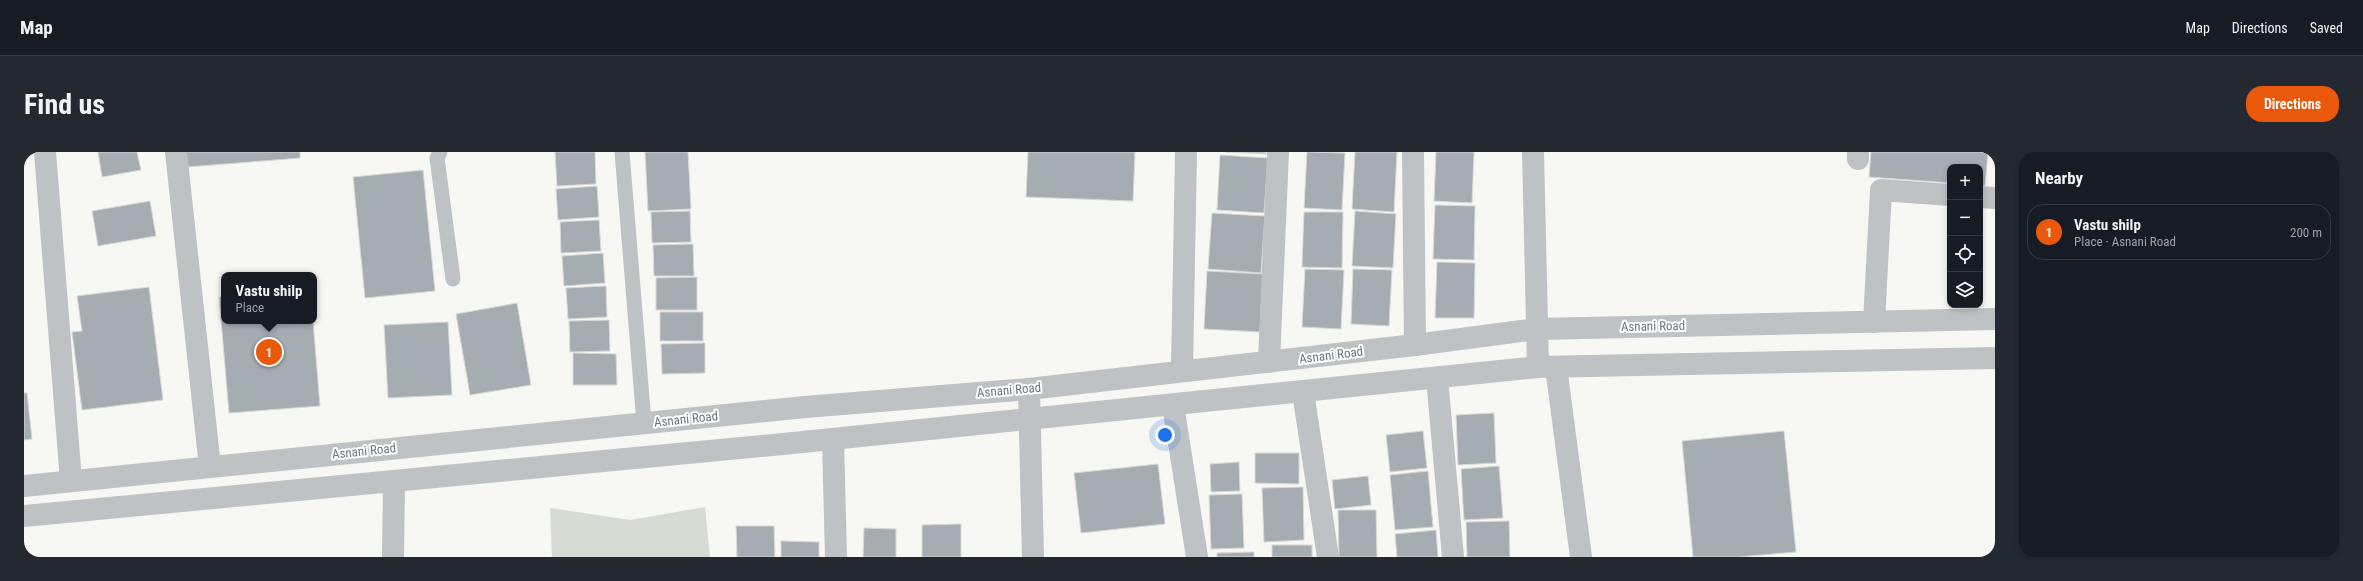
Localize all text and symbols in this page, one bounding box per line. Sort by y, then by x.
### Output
text: Map [20,16,53,39]
text: Map [2186,20,2210,36]
text: Directions [2232,20,2288,36]
text: Saved [2310,20,2343,36]
button: Directions [2246,86,2339,122]
text: Find us [24,88,105,121]
map controls [1947,164,1983,308]
button: + [1947,164,1983,200]
text: Nearby [2035,168,2083,188]
button: − [1947,200,1983,236]
text: Vastu shilp [2074,216,2141,234]
text: 1 [2046,225,2052,240]
text: 200 m [2290,225,2322,240]
text: Place · Asnani Road [2074,234,2176,249]
button: locate [1947,236,1983,272]
popup [221,272,317,324]
button: layers [1947,272,1983,308]
text: Vastu shilp [236,282,302,300]
text: Place [236,300,264,315]
street label: Asnani Road [1621,318,1685,334]
pin: 1 [256,337,282,367]
street label: Asnani Road [1298,344,1364,366]
street label: Asnani Road [976,380,1042,400]
street label: Asnani Road [653,408,719,430]
your location [1155,425,1175,445]
street label: Asnani Road [331,440,397,462]

